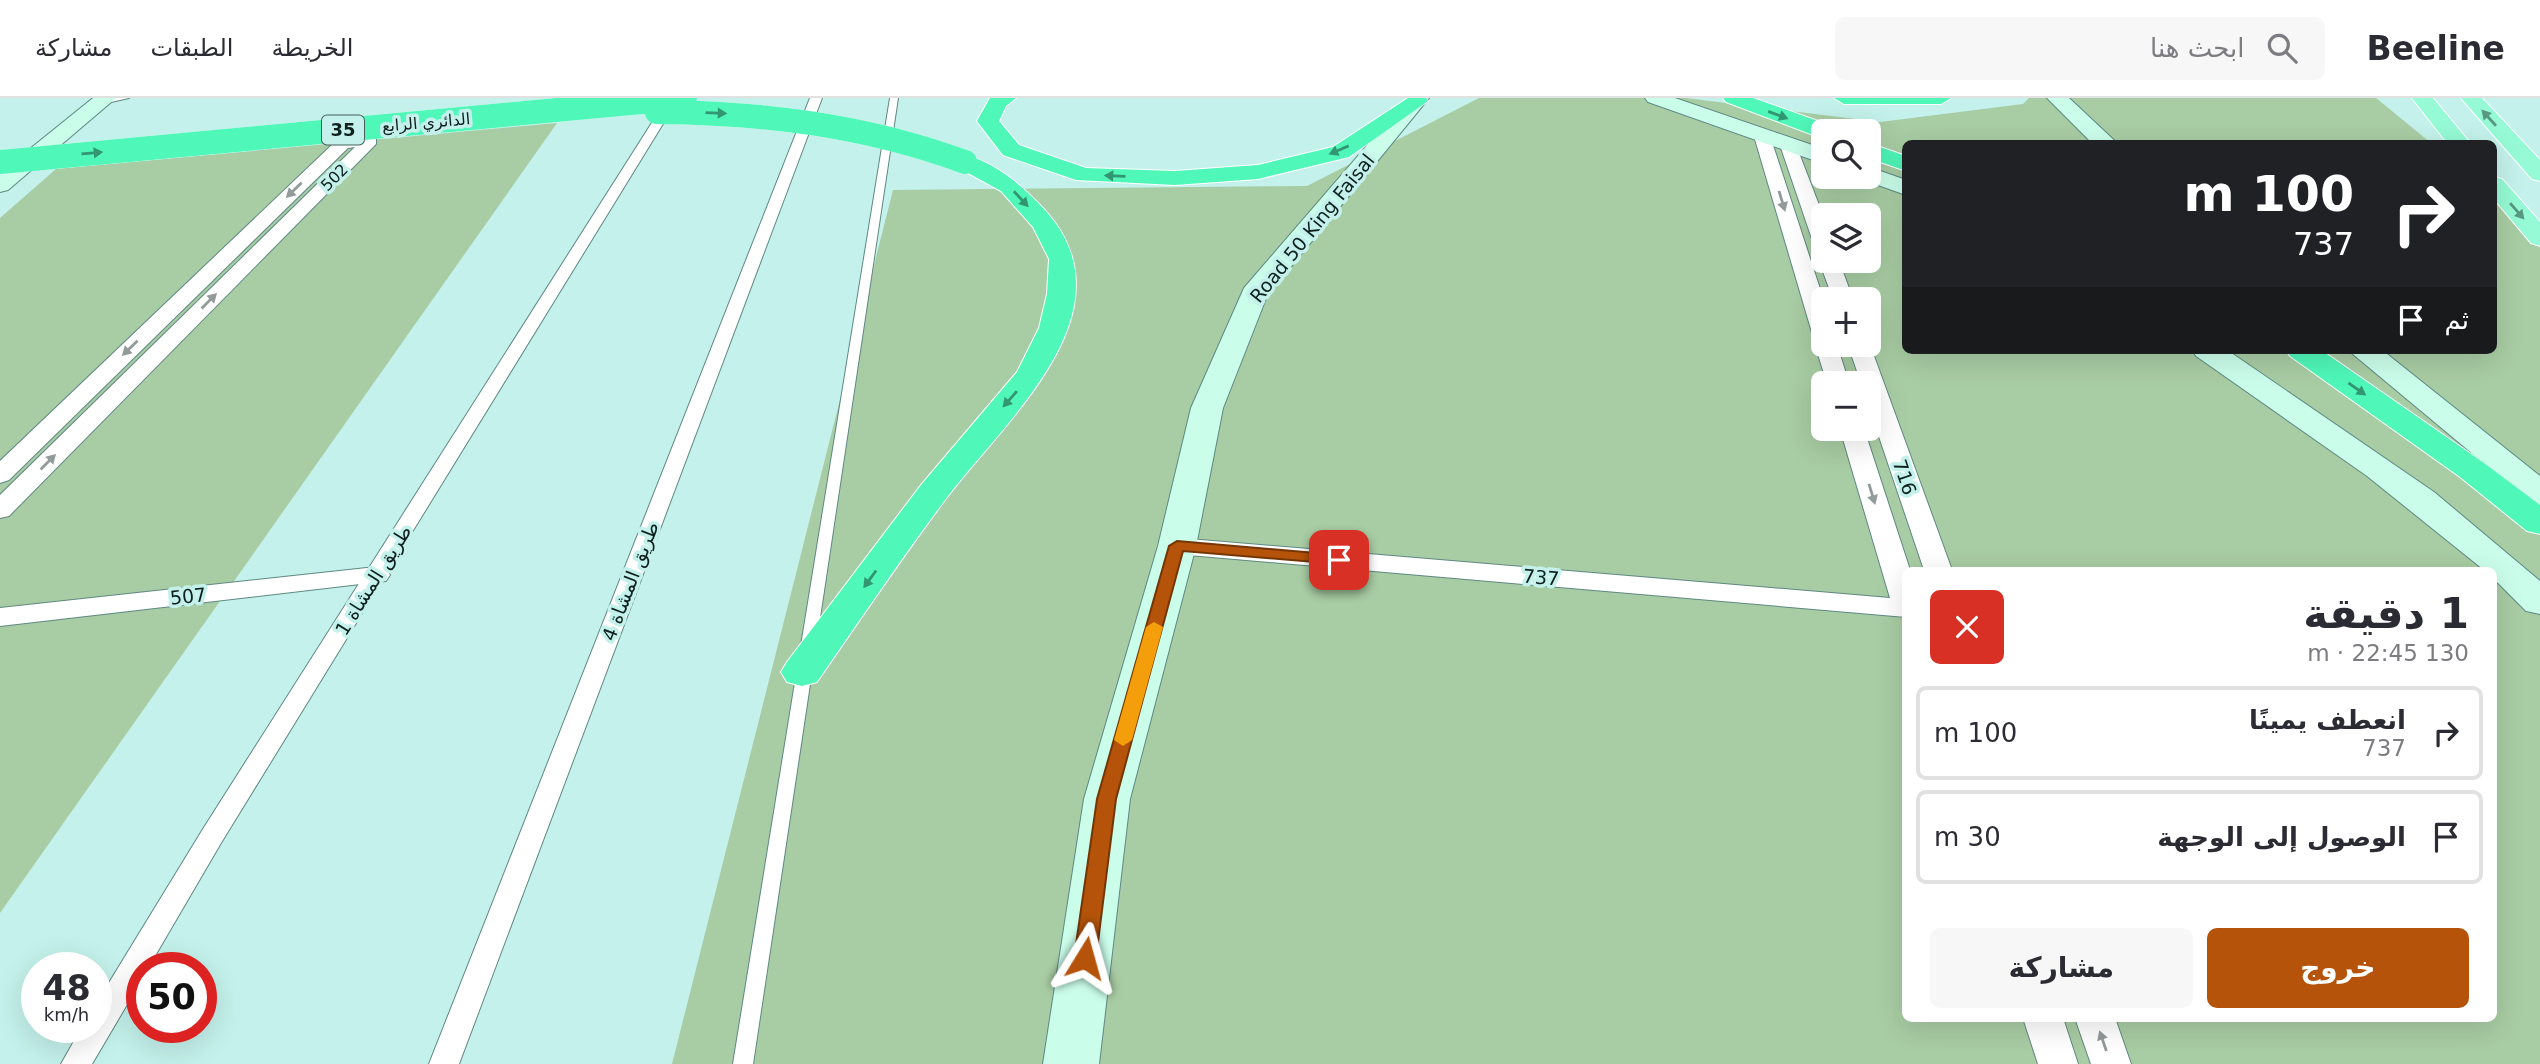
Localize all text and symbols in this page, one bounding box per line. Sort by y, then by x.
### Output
search box [1835,17,2325,80]
icon: search [2263,29,2301,67]
text: Beeline [2367,29,2505,68]
text: ابحث هنا [2150,33,2245,63]
text: مشاركة [35,34,112,62]
text: الطبقات [150,34,233,62]
text: الخريطة [271,34,353,62]
one-way arrow [706,107,728,118]
street label: الدائري الرابع [381,109,471,137]
one-way arrow [1768,109,1789,120]
one-way arrow [2481,109,2497,127]
road number: 35 [322,115,364,144]
map controls [1811,119,1881,441]
button: search [1811,119,1881,189]
one-way arrow [1329,144,1349,156]
one-way arrow [82,148,104,159]
street label: Road 50 King Faisal [1245,149,1379,307]
street label: 502 [317,160,352,195]
text: 100 m [2184,166,2354,223]
icon: right [2378,168,2469,259]
one-way arrow [1104,170,1126,181]
one-way arrow [285,182,302,199]
one-way arrow [1013,190,1029,207]
one-way arrow [1777,191,1787,212]
one-way arrow [2509,202,2524,219]
button: layers [1811,203,1881,273]
text: 737 [2293,225,2354,263]
button: + [1811,287,1881,357]
one-way arrow [201,293,218,310]
icon: arrive [2392,301,2430,339]
text: ثم [2444,305,2469,335]
one-way arrow [122,340,139,356]
button: − [1811,371,1881,441]
one-way arrow [2348,382,2366,396]
one-way arrow [1003,391,1018,408]
one-way arrow [40,454,56,471]
street label: 716 [1889,456,1921,498]
one-way arrow [1867,484,1878,505]
street label: طريق المشاة 4 [597,518,664,644]
street label: طريق المشاة 1 [330,521,416,640]
pin [1309,530,1369,590]
icon: arrive [1320,541,1358,579]
street label: 737 [1522,564,1560,590]
one-way arrow [863,570,877,588]
street label: 507 [169,583,207,609]
text: 1 دقيقة [2303,589,2469,638]
button: close [1930,590,2004,664]
text: 130 m · 22:45 [2307,640,2469,666]
text: انعطف يمينًا [2249,705,2406,735]
icon: right [2427,714,2465,752]
text: 100 m [1934,718,2017,748]
text: 737 [2362,735,2406,761]
icon: arrive [2427,818,2465,856]
text: 30 m [1934,822,2001,852]
text: الوصول إلى الوجهة [2157,822,2406,852]
position arrow [1048,921,1122,995]
button: مشاركة [1930,928,2193,1008]
button: خروج [2207,928,2469,1008]
speed limit sign: 50 [126,952,217,1043]
text: 48 [42,968,91,1008]
text: km/h [44,1004,89,1025]
one-way arrow [2097,1031,2108,1052]

